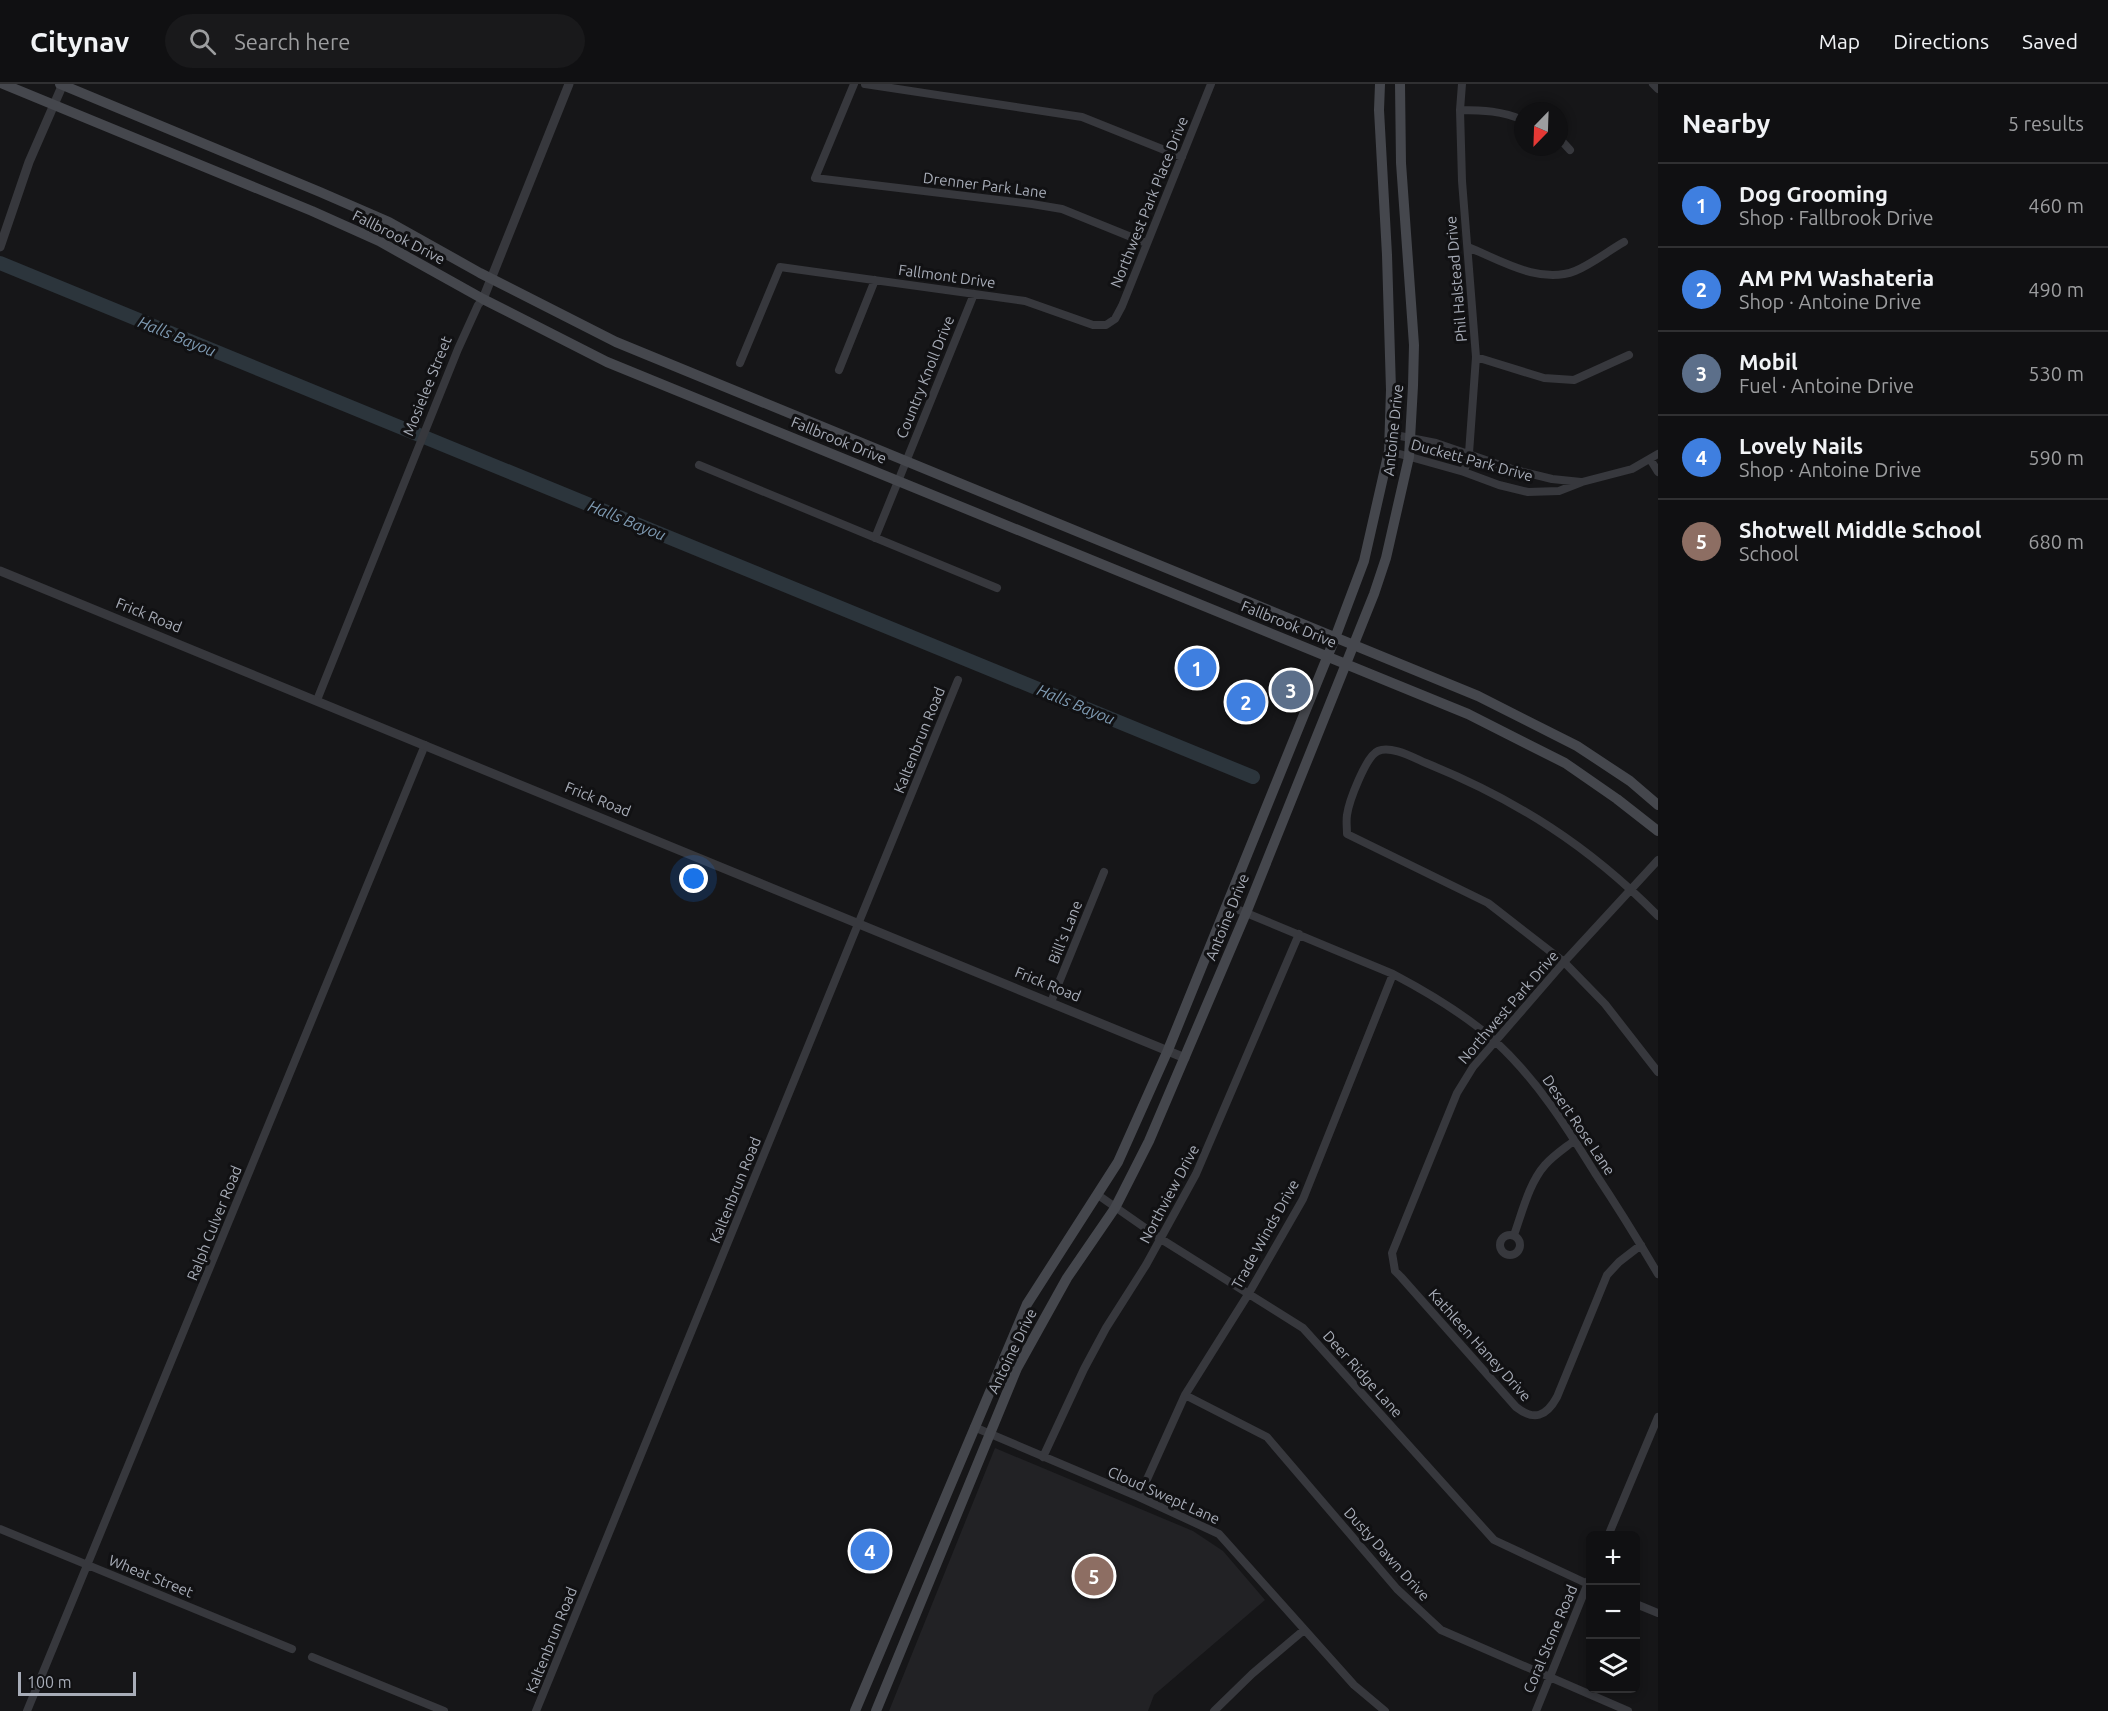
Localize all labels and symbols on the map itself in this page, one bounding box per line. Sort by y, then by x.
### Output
north arrow [1514,102,1568,156]
street label: Northwest Park Place Drive [1107,114,1191,290]
street label: Drenner Park Lane [922,169,1048,201]
street label: Fallbrook Drive [350,206,448,268]
street label: Phil Halstead Drive [1442,215,1470,343]
street label: Fallmont Drive [897,261,997,291]
water label: Halls Bayou [136,312,219,360]
street label: Country Knoll Drive [893,313,957,441]
street label: Mosielee Street [399,334,455,438]
street label: Antoine Drive [1380,383,1406,477]
street label: Fallbrook Drive [789,413,889,467]
street label: Duckett Park Drive [1409,436,1535,484]
water label: Halls Bayou [586,496,669,544]
street label: Frick Road [114,594,184,636]
street label: Fallbrook Drive [1239,597,1339,651]
pin: 1 [1178,646,1216,690]
pin: 3 [1272,668,1310,712]
water label: Halls Bayou [1035,680,1118,728]
pin: 2 [1226,680,1266,724]
street label: Kaltenbrun Road [890,684,948,796]
street label: Frick Road [563,778,633,820]
your location [679,864,708,893]
street label: Antoine Drive [1202,871,1252,963]
street label: Bill's Lane [1045,898,1085,966]
street label: Northwest Park Drive [1454,947,1562,1067]
street label: Frick Road [1013,963,1083,1005]
street label: Desert Rose Lane [1539,1072,1619,1178]
street label: Kaltenbrun Road [706,1134,764,1246]
street label: Northview Drive [1136,1142,1202,1246]
street label: Ralph Culver Road [183,1163,245,1283]
street label: Trade Winds Drive [1228,1176,1302,1292]
street label: Kathleen Haney Drive [1425,1285,1535,1405]
street label: Antoine Drive [984,1306,1040,1396]
street label: Deer Ridge Lane [1320,1327,1406,1421]
street label: Cloud Swept Lane [1105,1463,1223,1527]
street label: Dusty Dawn Drive [1341,1504,1433,1604]
pin: 4 [850,1528,890,1574]
street label: Wheat Street [106,1551,196,1601]
pin: 5 [1074,1554,1114,1598]
street label: Coral Stone Road [1520,1582,1580,1696]
street label: Kaltenbrun Road [522,1584,580,1696]
scale bar [18,1669,136,1696]

